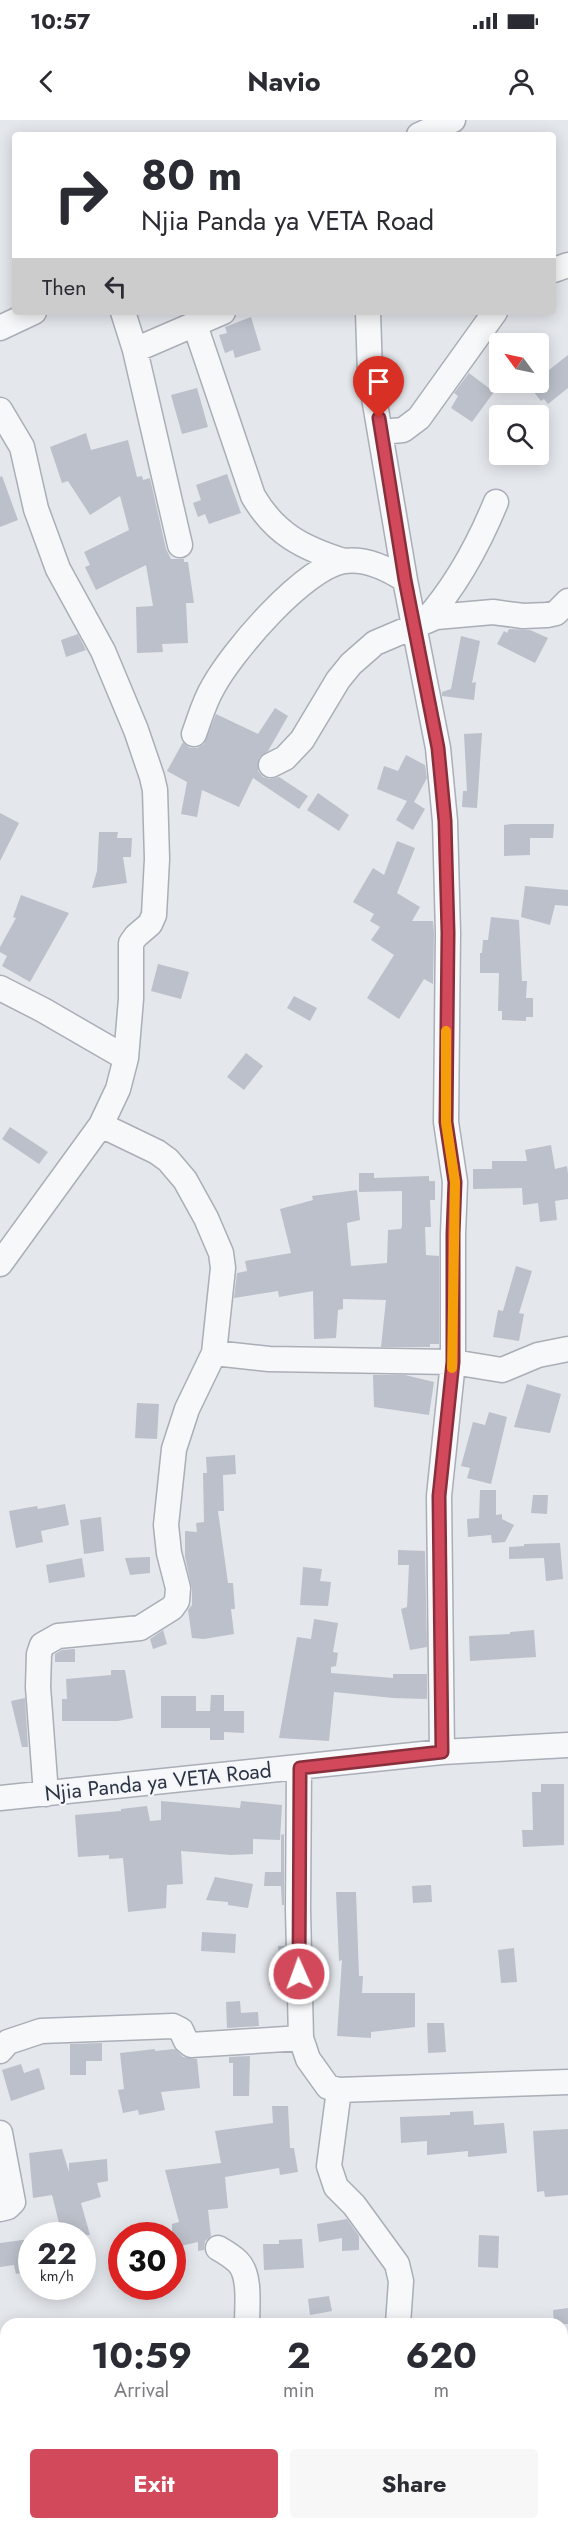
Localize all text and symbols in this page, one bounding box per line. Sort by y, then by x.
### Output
text: 10:57 [30,5,90,37]
text: Navio [247,62,321,101]
icon: back [30,65,63,98]
icon: person [505,65,538,98]
text: 80 m [141,145,242,206]
icon: right [42,156,120,234]
text: Njia Panda ya VETA Road [141,201,434,240]
icon: left [99,270,132,303]
text: Then [42,271,87,303]
north arrow [489,333,549,393]
map controls [489,333,549,465]
pin [353,356,404,418]
icon: arrive [362,365,395,398]
button: search [489,405,549,465]
street label: Njia Panda ya VETA Road [43,1755,273,1809]
position arrow [267,1942,331,2006]
speed limit sign: 30 [108,2222,186,2300]
text: 22 [37,2232,77,2275]
text: km/h [40,2265,74,2287]
text: 10:59 [91,2329,192,2381]
text: 2 [287,2329,311,2381]
text: 620 [405,2329,477,2381]
text: Arrival [114,2376,169,2405]
text: min [283,2376,314,2405]
text: m [433,2376,449,2405]
button: Exit [30,2449,278,2518]
button: Share [290,2449,538,2518]

